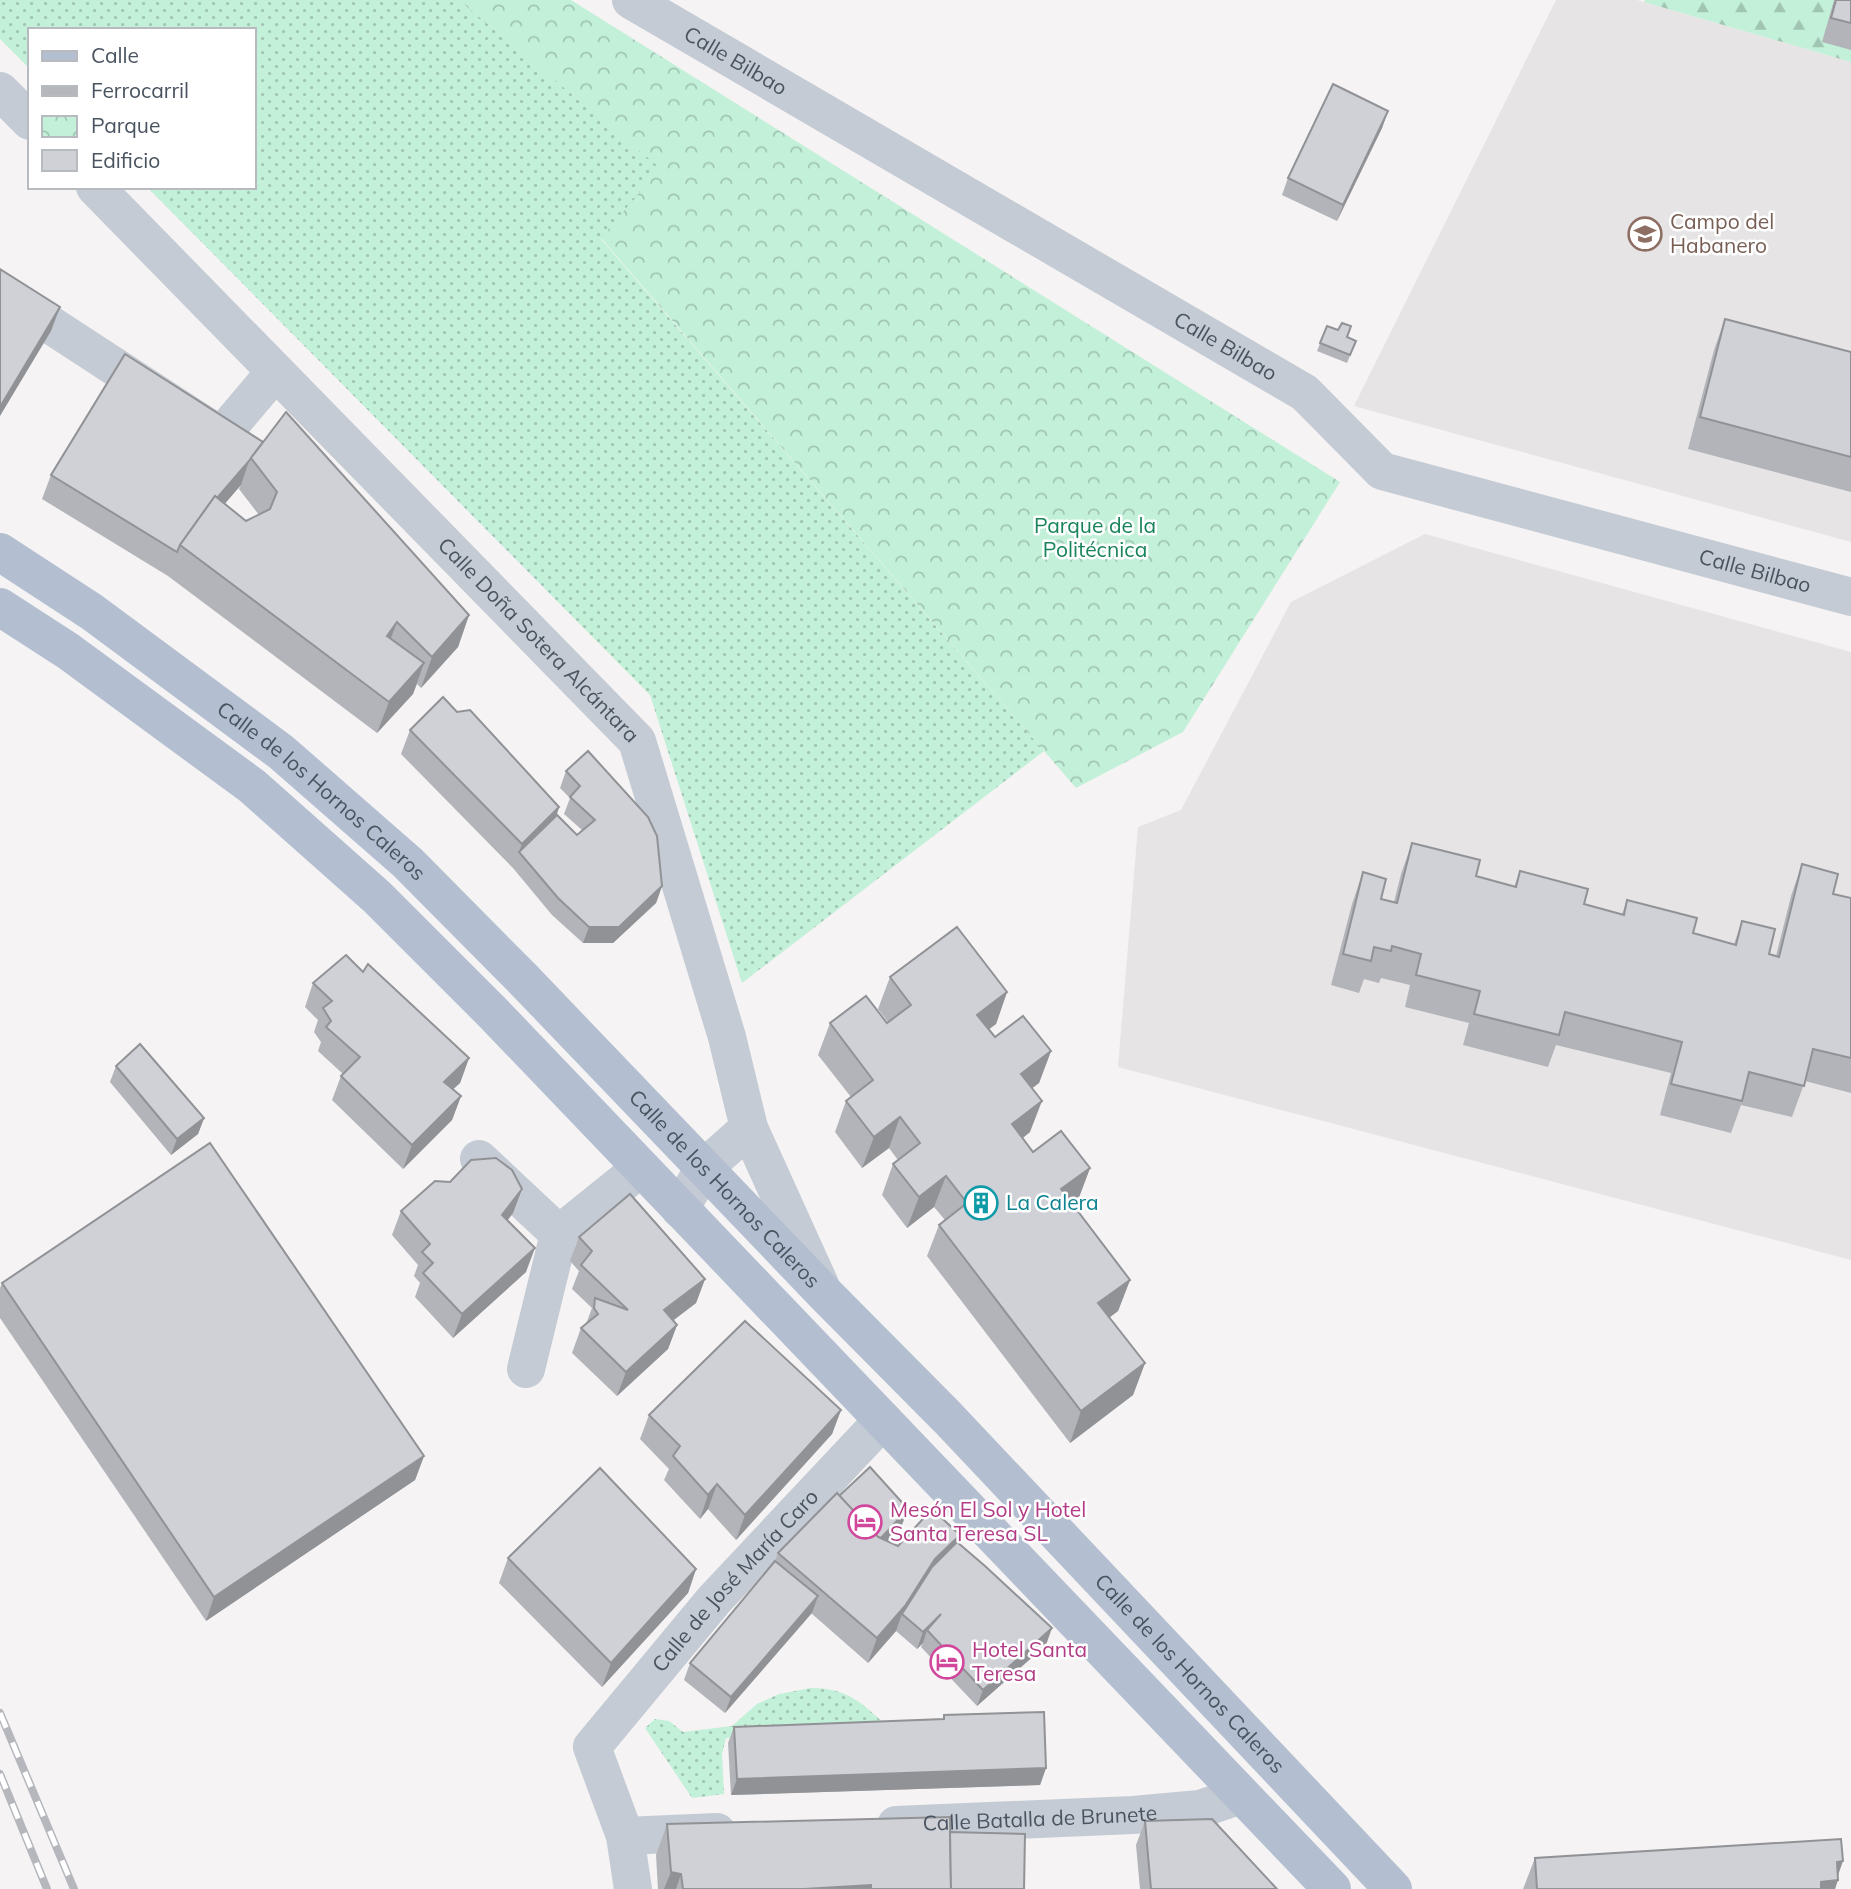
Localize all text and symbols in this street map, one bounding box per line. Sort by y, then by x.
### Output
street label: Calle Bilbao [680,20,792,100]
legend [28,28,256,189]
text: Calle [91,42,139,68]
text: Ferrocarril [91,77,189,103]
text: Parque [91,112,160,138]
text: Edificio [91,147,160,173]
place label: Campo del Habanero [1670,208,1774,258]
school or university icon: Campo del Habanero [1626,215,1664,253]
street label: Calle Bilbao [1170,305,1282,386]
park label: Parque de la Politécnica [1034,512,1156,562]
street label: Calle Doña Sotera Alcántara [433,531,645,748]
street label: Calle Bilbao [1696,543,1814,598]
street label: Calle de los Hornos Caleros [212,695,432,885]
street label: Calle de los Hornos Caleros [624,1084,826,1293]
building icon: La Calera [962,1184,1000,1222]
place label: La Calera [1006,1189,1099,1215]
street label: Calle de José María Caro [646,1483,823,1677]
place label: Mesón El Sol y Hotel Santa Teresa SL [890,1496,1086,1546]
hotel icon: Mesón El Sol y Hotel Santa Teresa SL [846,1503,884,1541]
street label: Calle de los Hornos Caleros [1090,1568,1291,1778]
place label: Hotel Santa Teresa [972,1636,1087,1686]
hotel icon: Hotel Santa Teresa [928,1643,966,1681]
street label: Calle Batalla de Brunete [922,1799,1158,1836]

